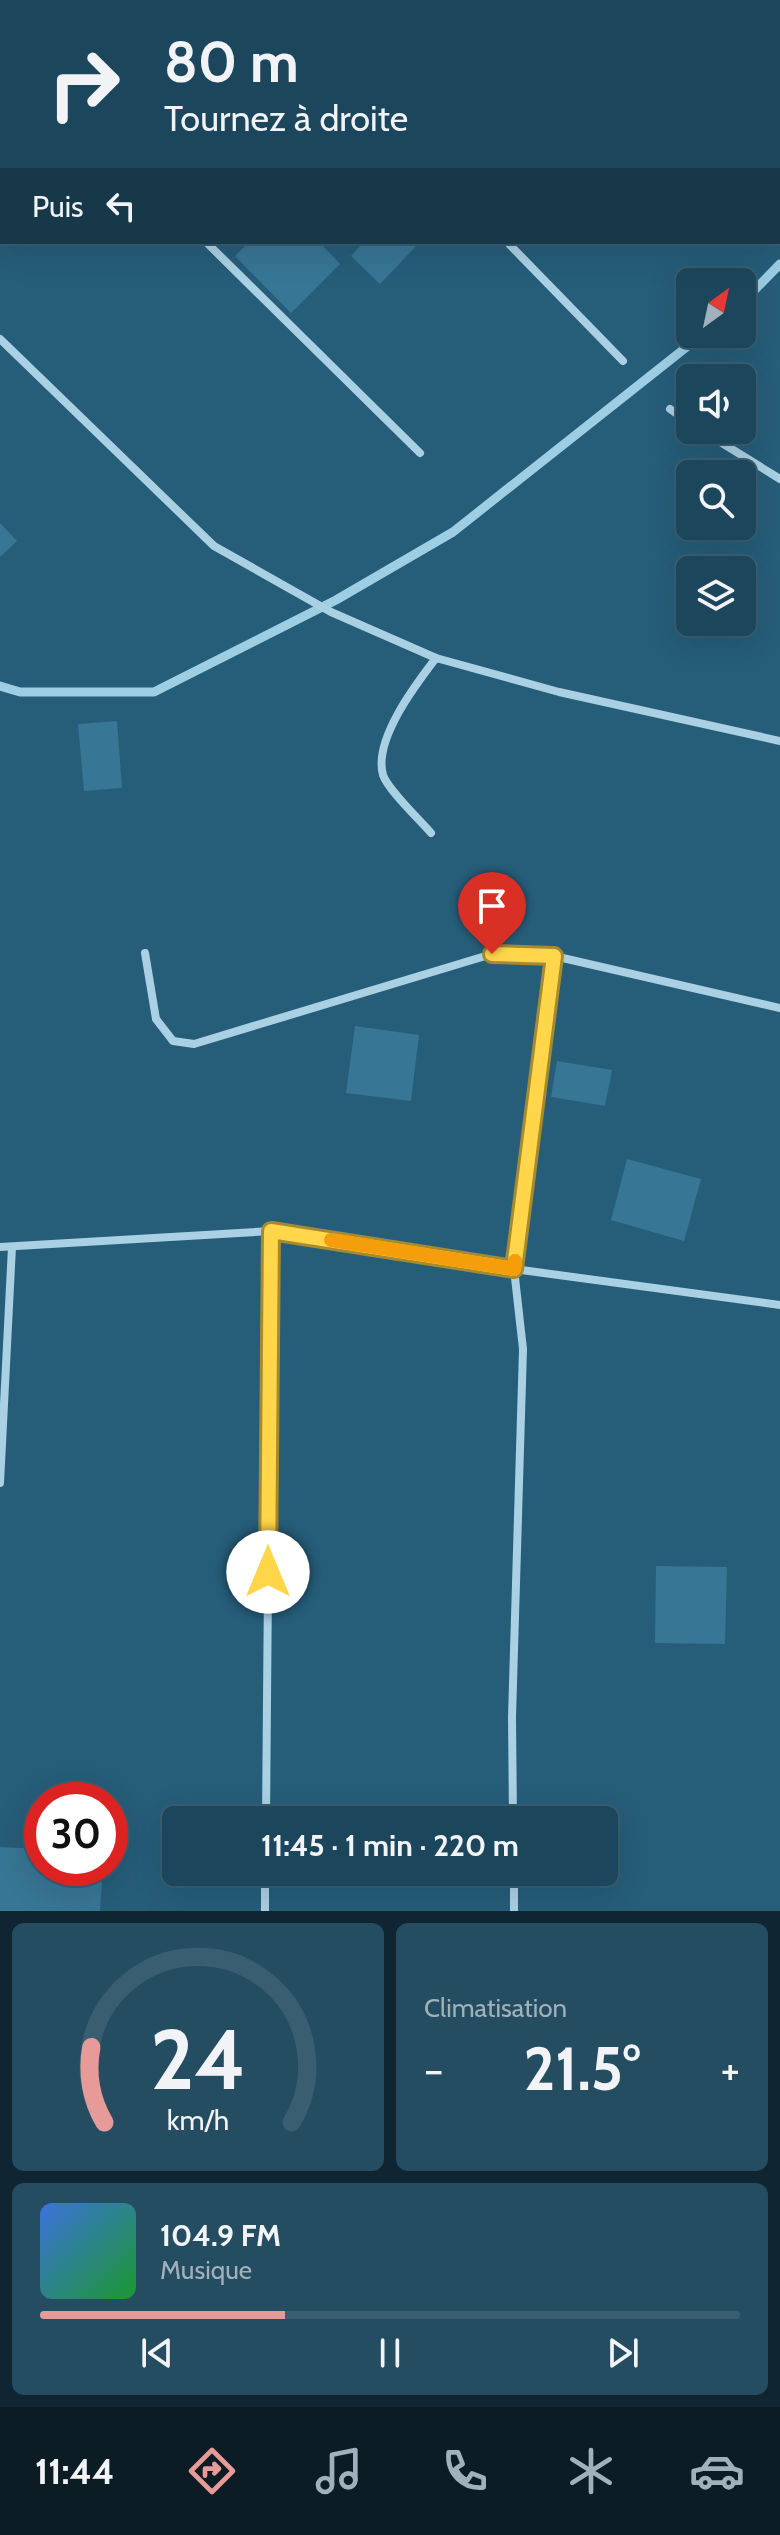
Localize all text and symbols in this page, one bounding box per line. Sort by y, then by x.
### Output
text: 80 m [164,28,299,96]
icon: right [32,32,136,136]
text: Tournez à droite [164,96,408,140]
icon: left [99,184,143,228]
text: Puis [32,188,83,225]
north arrow [676,268,756,348]
map controls [676,268,756,636]
button: sound [676,364,756,444]
button: search [676,460,756,540]
button: layers [676,556,756,636]
pin [458,872,526,954]
icon: arrive [470,884,514,928]
position arrow [226,1530,310,1614]
speed limit sign: 30 [24,1782,128,1886]
text: 11:45 · 1 min · 220 m [261,1827,519,1864]
text: Climatisation [424,1992,567,2024]
text: 24 [150,2009,246,2110]
text: 21.5° [524,2032,640,2105]
text: − [424,2043,443,2096]
text: + [721,2043,740,2096]
text: km/h [167,2102,229,2137]
text: 104.9 FM [160,2217,281,2254]
text: Musique [160,2254,252,2286]
icon: previous [135,2331,179,2375]
icon: pause [368,2331,412,2375]
icon: next [601,2331,645,2375]
icon: directions [184,2443,240,2499]
icon: music [311,2443,367,2499]
icon: phone [437,2443,493,2499]
icon: climate [563,2443,619,2499]
icon: car [689,2443,745,2499]
text: 11:44 [35,2449,114,2493]

